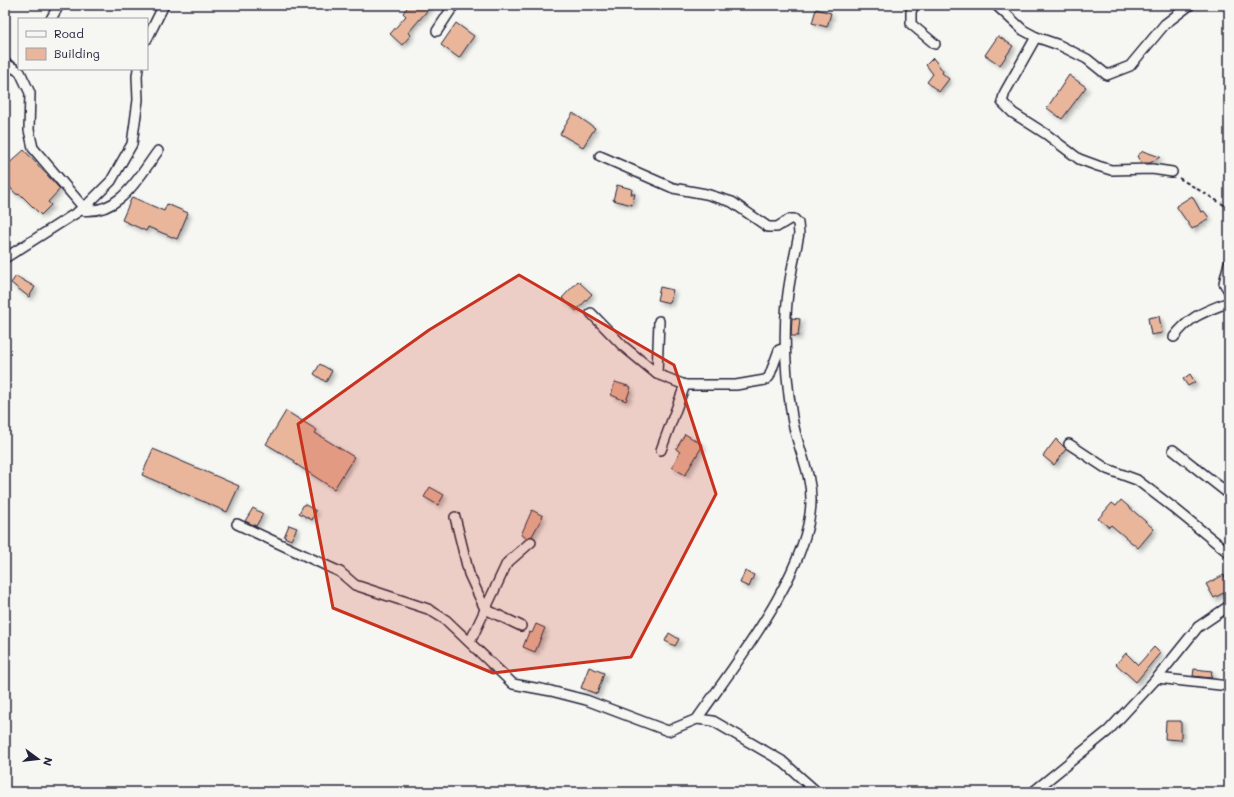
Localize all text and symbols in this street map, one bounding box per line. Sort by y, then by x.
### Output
legend [18,18,148,70]
text: Road [54,25,84,41]
text: Building [54,45,100,61]
north arrow [18,739,58,779]
text: N [40,756,56,768]

